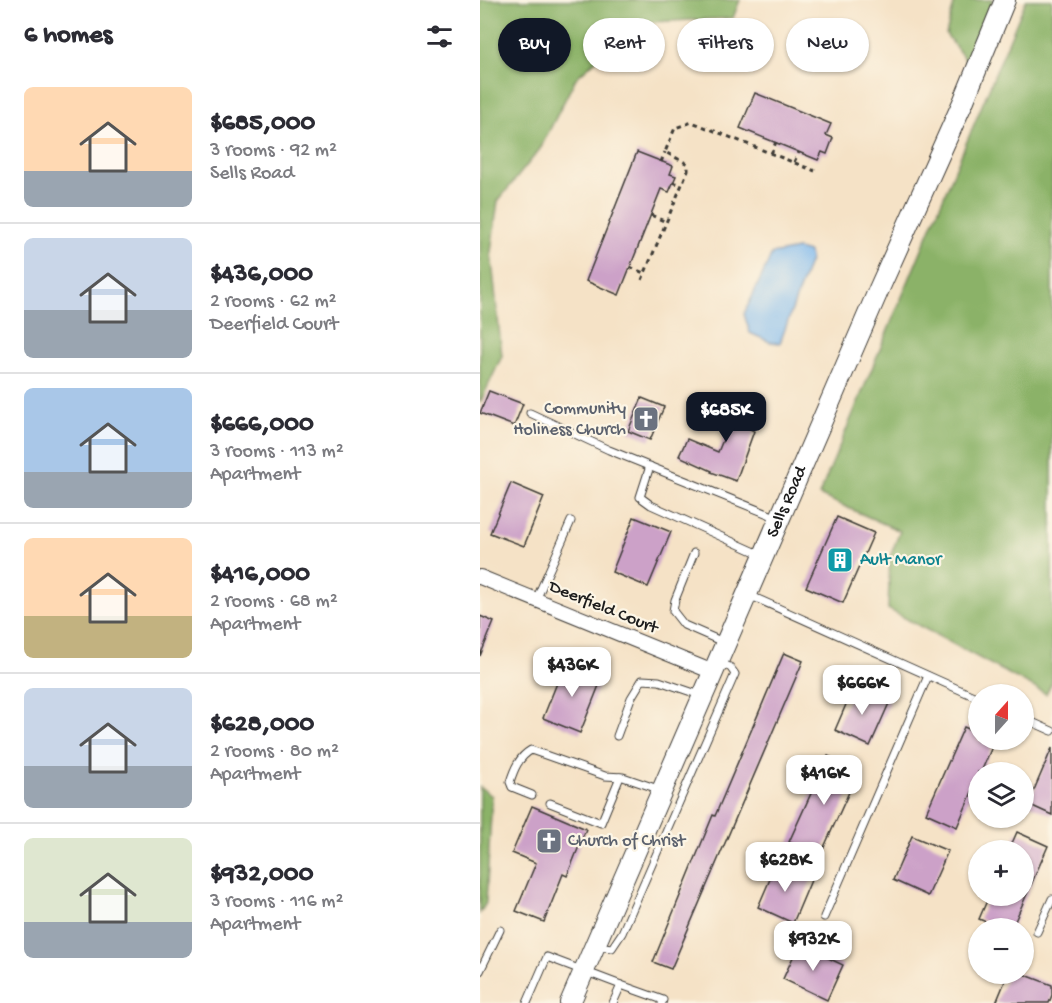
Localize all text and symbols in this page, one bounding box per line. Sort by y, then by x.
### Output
chip: Buy [498,18,571,72]
chip: Rent [583,18,665,72]
chip: Filters [677,18,774,72]
chip: New [786,18,869,72]
icon: filters [423,20,456,53]
text: 6 homes [24,21,112,52]
text: $685,000 [210,109,315,140]
icon: home [72,111,144,183]
text: 3 rooms · 92 m² [210,140,337,163]
text: Sells Road [210,163,294,186]
text: $436,000 [210,260,313,291]
icon: home [72,262,144,334]
text: 2 rooms · 62 m² [210,291,337,314]
text: Deerfield Court [210,314,338,337]
pin: $685K [684,392,768,443]
place label: Community Holiness Church [513,399,626,441]
text: $685K [700,400,752,423]
church icon: Community Holiness Church [631,404,661,434]
text: $666,000 [210,410,314,441]
icon: home [72,412,144,484]
text: 3 rooms · 113 m² [210,441,344,464]
street label: Sells Road [762,462,812,541]
text: Apartment [210,464,300,487]
building icon: Ault Manor [825,545,855,575]
place label: Ault Manor [860,550,943,571]
text: $416,000 [210,560,310,591]
icon: home [72,562,144,634]
street label: Deerfield Court [545,576,662,640]
text: 2 rooms · 68 m² [210,591,338,614]
text: Apartment [210,614,300,637]
pin: $436K [530,647,614,698]
text: $436K [547,655,597,678]
pin: $666K [820,665,904,716]
text: $666K [837,673,887,696]
north arrow [968,684,1034,750]
map controls [968,684,1034,984]
text: $628,000 [210,710,314,741]
icon: home [72,712,144,784]
text: 2 rooms · 80 m² [210,741,339,764]
pin: $416K [782,755,866,806]
button: layers [968,762,1034,828]
text: $416K [800,763,848,786]
text: Apartment [210,764,300,787]
church icon: Church of Christ [534,826,564,856]
place label: Church of Christ [568,831,687,852]
button: + [968,840,1034,906]
pin: $628K [743,842,827,893]
text: $628K [760,850,810,873]
text: $932,000 [210,860,313,891]
icon: home [72,862,144,934]
text: 3 rooms · 116 m² [210,891,343,914]
text: Apartment [210,914,300,937]
button: − [968,918,1034,984]
pin: $932K [771,921,855,972]
text: $932K [788,929,838,952]

